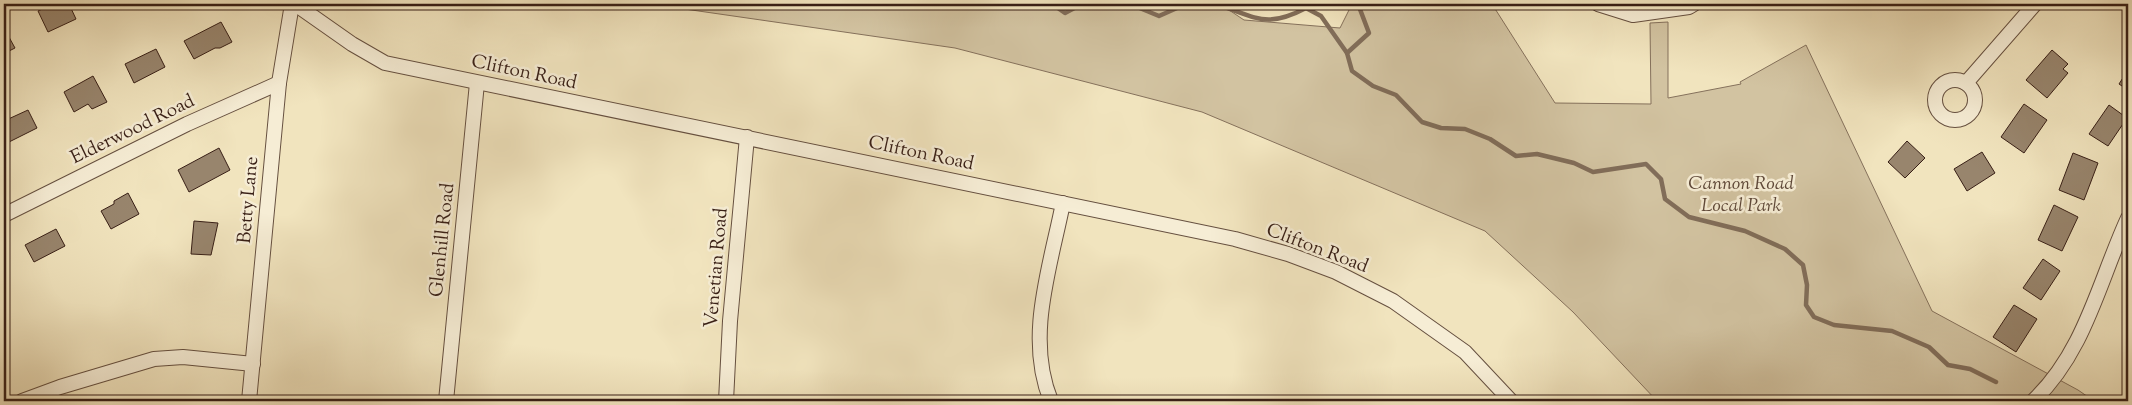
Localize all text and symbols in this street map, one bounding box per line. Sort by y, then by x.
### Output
street label: Clifton Road [469,49,580,97]
street label: Elderwood Road [66,88,200,172]
street label: Clifton Road [866,130,977,178]
street label: Betty Lane [232,155,266,245]
park label: Cannon Road Local Park [1688,171,1794,220]
street label: Glenhill Road [424,181,462,298]
street label: Venetian Road [698,206,736,329]
street label: Clifton Road [1262,217,1372,281]

